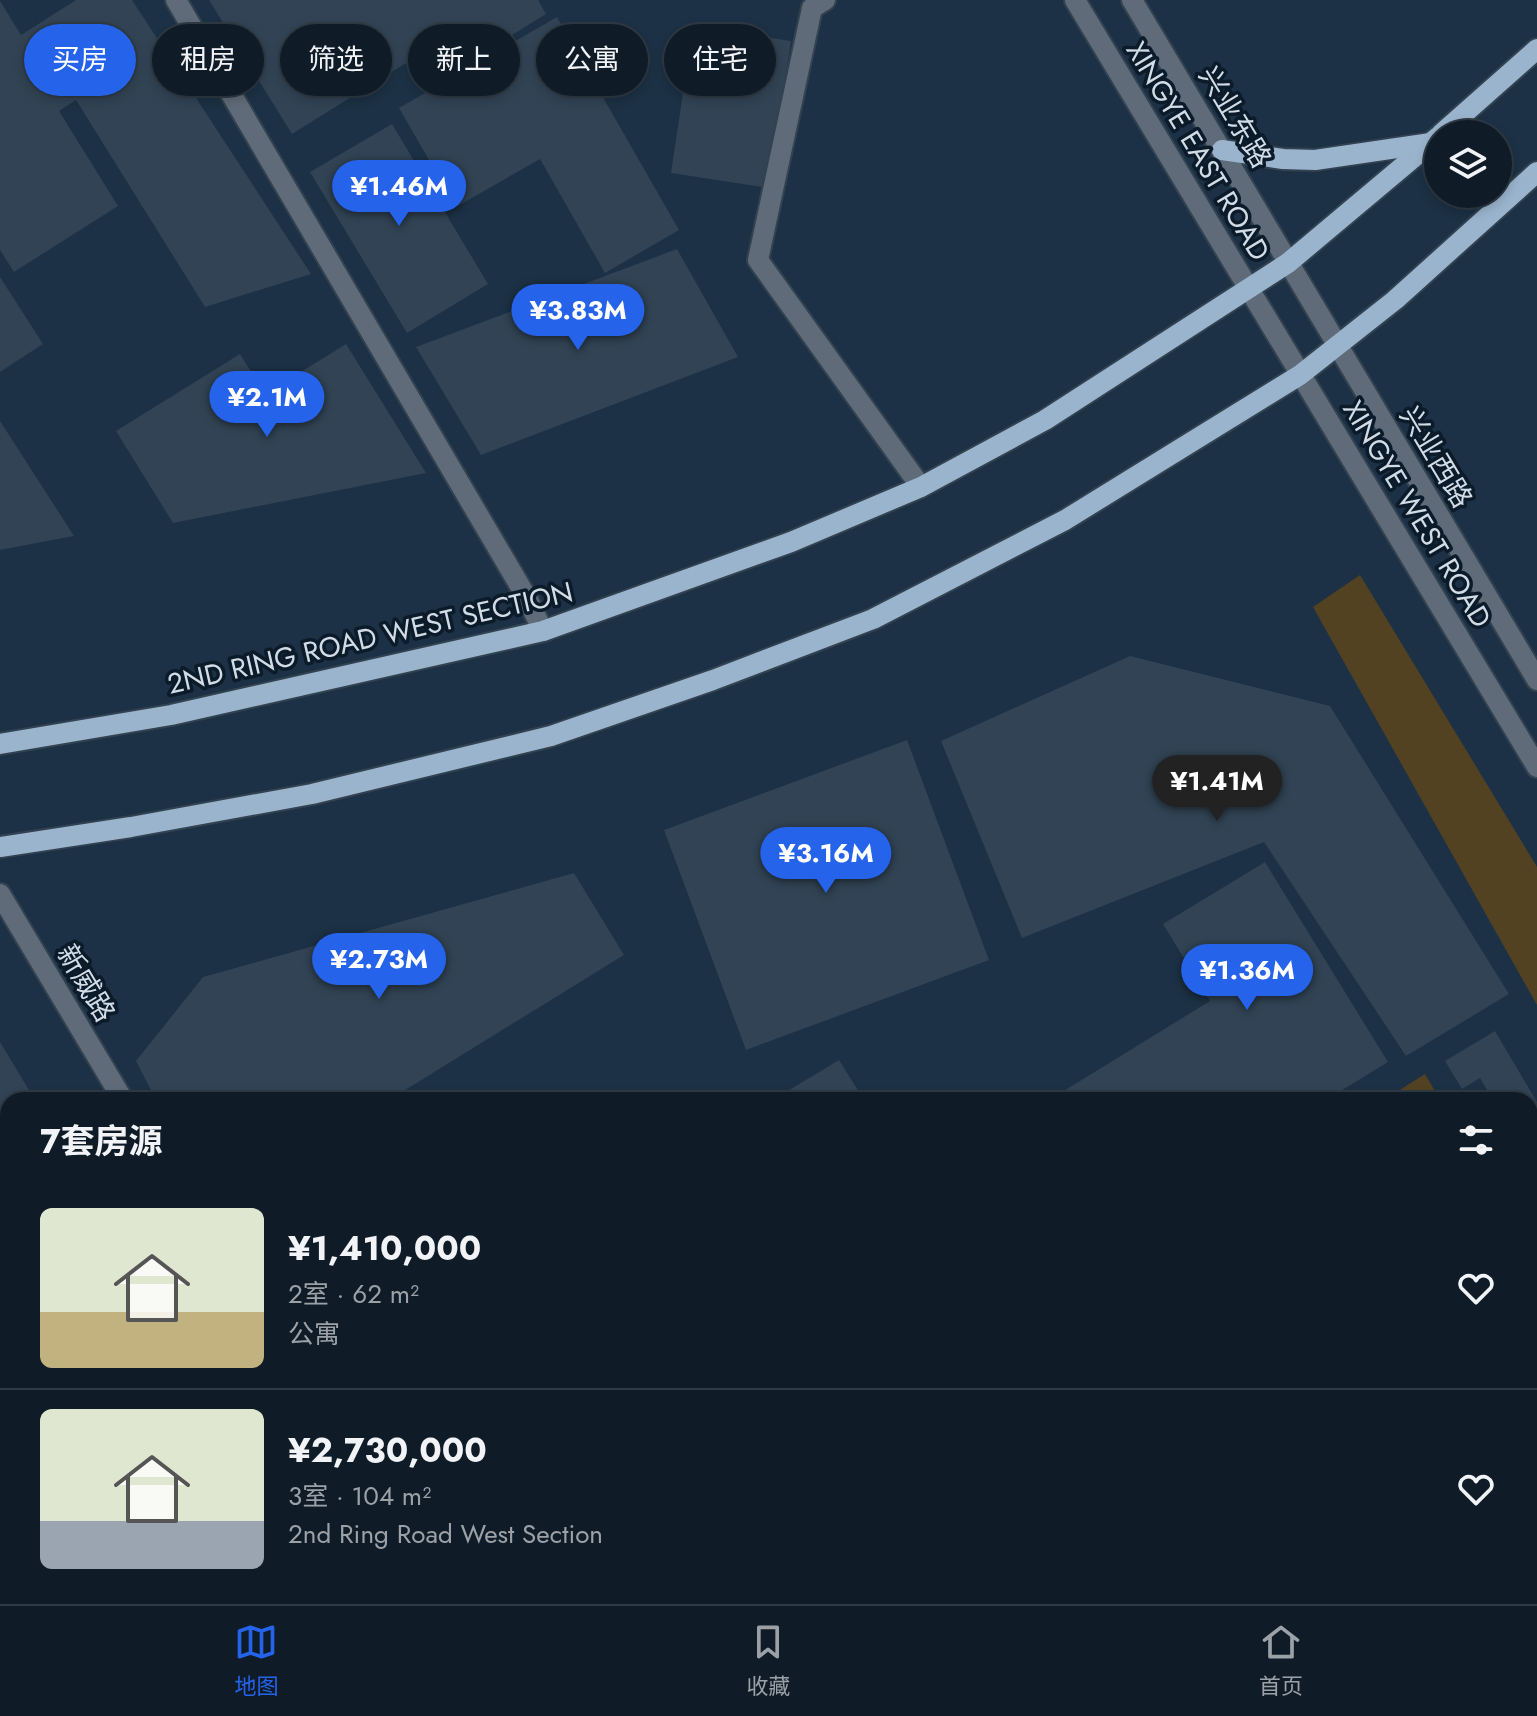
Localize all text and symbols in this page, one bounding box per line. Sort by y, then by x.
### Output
chip: 买房 [24,24,136,96]
chip: 租房 [152,24,264,96]
chip: 筛选 [280,24,392,96]
chip: 新上 [408,24,520,96]
chip: 公寓 [536,24,648,96]
chip: 住宅 [664,24,776,96]
street label: XINGYE EAST ROAD [1116,33,1280,269]
street label: 兴业东路 [1189,58,1281,176]
map controls [1424,120,1512,208]
button: layers [1424,120,1512,208]
pin: ¥1.46M [334,160,464,228]
text: ¥1.46M [350,167,448,205]
pin: ¥3.83M [513,284,643,352]
text: ¥3.83M [529,291,627,329]
pin: ¥2.1M [211,371,323,439]
text: ¥2.1M [227,378,307,416]
street label: XINGYE WEST ROAD [1333,393,1501,635]
street label: 兴业西路 [1390,398,1482,516]
street label: 2ND RING ROAD WEST SECTION [163,571,577,705]
pin: ¥1.41M [1152,755,1282,823]
text: ¥1.41M [1170,762,1264,800]
pin: ¥3.16M [761,827,891,895]
text: ¥3.16M [778,834,874,872]
pin: ¥2.73M [314,933,444,1001]
street label: 新威路 [47,936,125,1030]
text: ¥2.73M [330,940,428,978]
pin: ¥1.36M [1182,944,1312,1012]
text: ¥1.36M [1199,951,1295,989]
text: 7套房源 [40,1117,163,1166]
icon: filters [1454,1118,1498,1162]
text: ¥1,410,000 [288,1224,481,1273]
icon: home [104,1240,200,1336]
icon: heart [1454,1266,1498,1310]
text: 2室 · 62 m² [288,1275,419,1313]
text: 公寓 [288,1315,340,1353]
text: ¥2,730,000 [288,1426,487,1475]
icon: home [104,1441,200,1537]
icon: heart [1454,1467,1498,1511]
text: 3室 · 104 m² [288,1477,431,1515]
text: 2nd Ring Road West Section [288,1515,603,1553]
tab: 地图 [234,1620,278,1702]
tab: 收藏 [746,1620,791,1702]
tab: 首页 [1259,1620,1303,1702]

